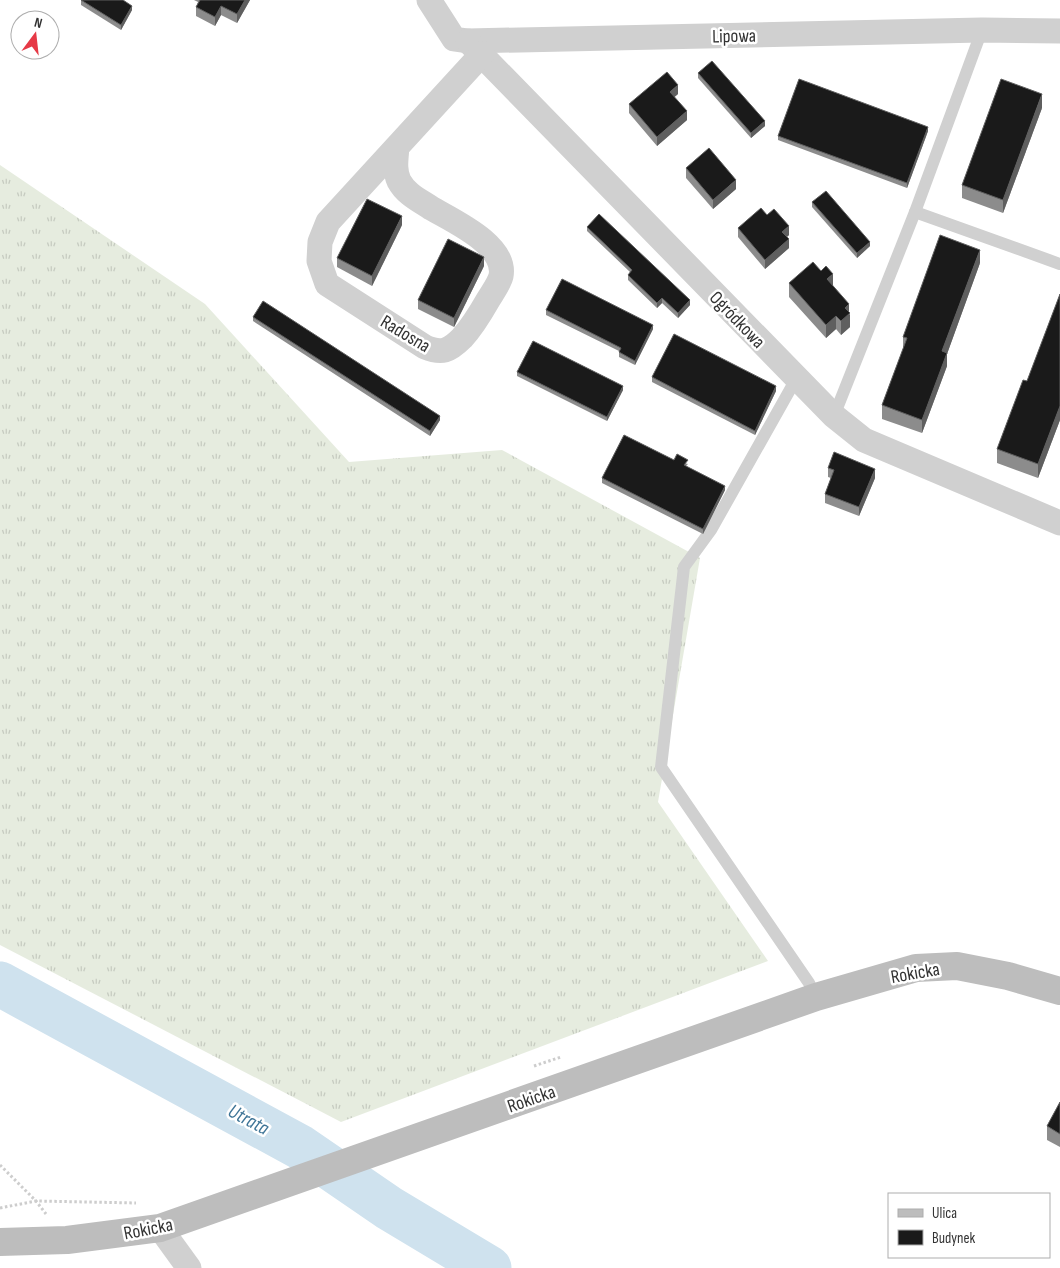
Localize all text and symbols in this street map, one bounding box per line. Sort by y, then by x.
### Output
north arrow [10,10,60,60]
text: N [32,14,44,32]
street label: Lipowa [712,25,756,48]
street label: Ogródkowa [704,287,770,353]
street label: Radosna [376,311,434,358]
street label: Rokicka [889,958,942,989]
street label: Rokicka [504,1081,559,1118]
water label: Utrata [224,1099,273,1141]
legend [888,1193,1050,1258]
text: Ulica [932,1204,957,1223]
street label: Rokicka [122,1213,175,1245]
text: Budynek [932,1229,975,1248]

